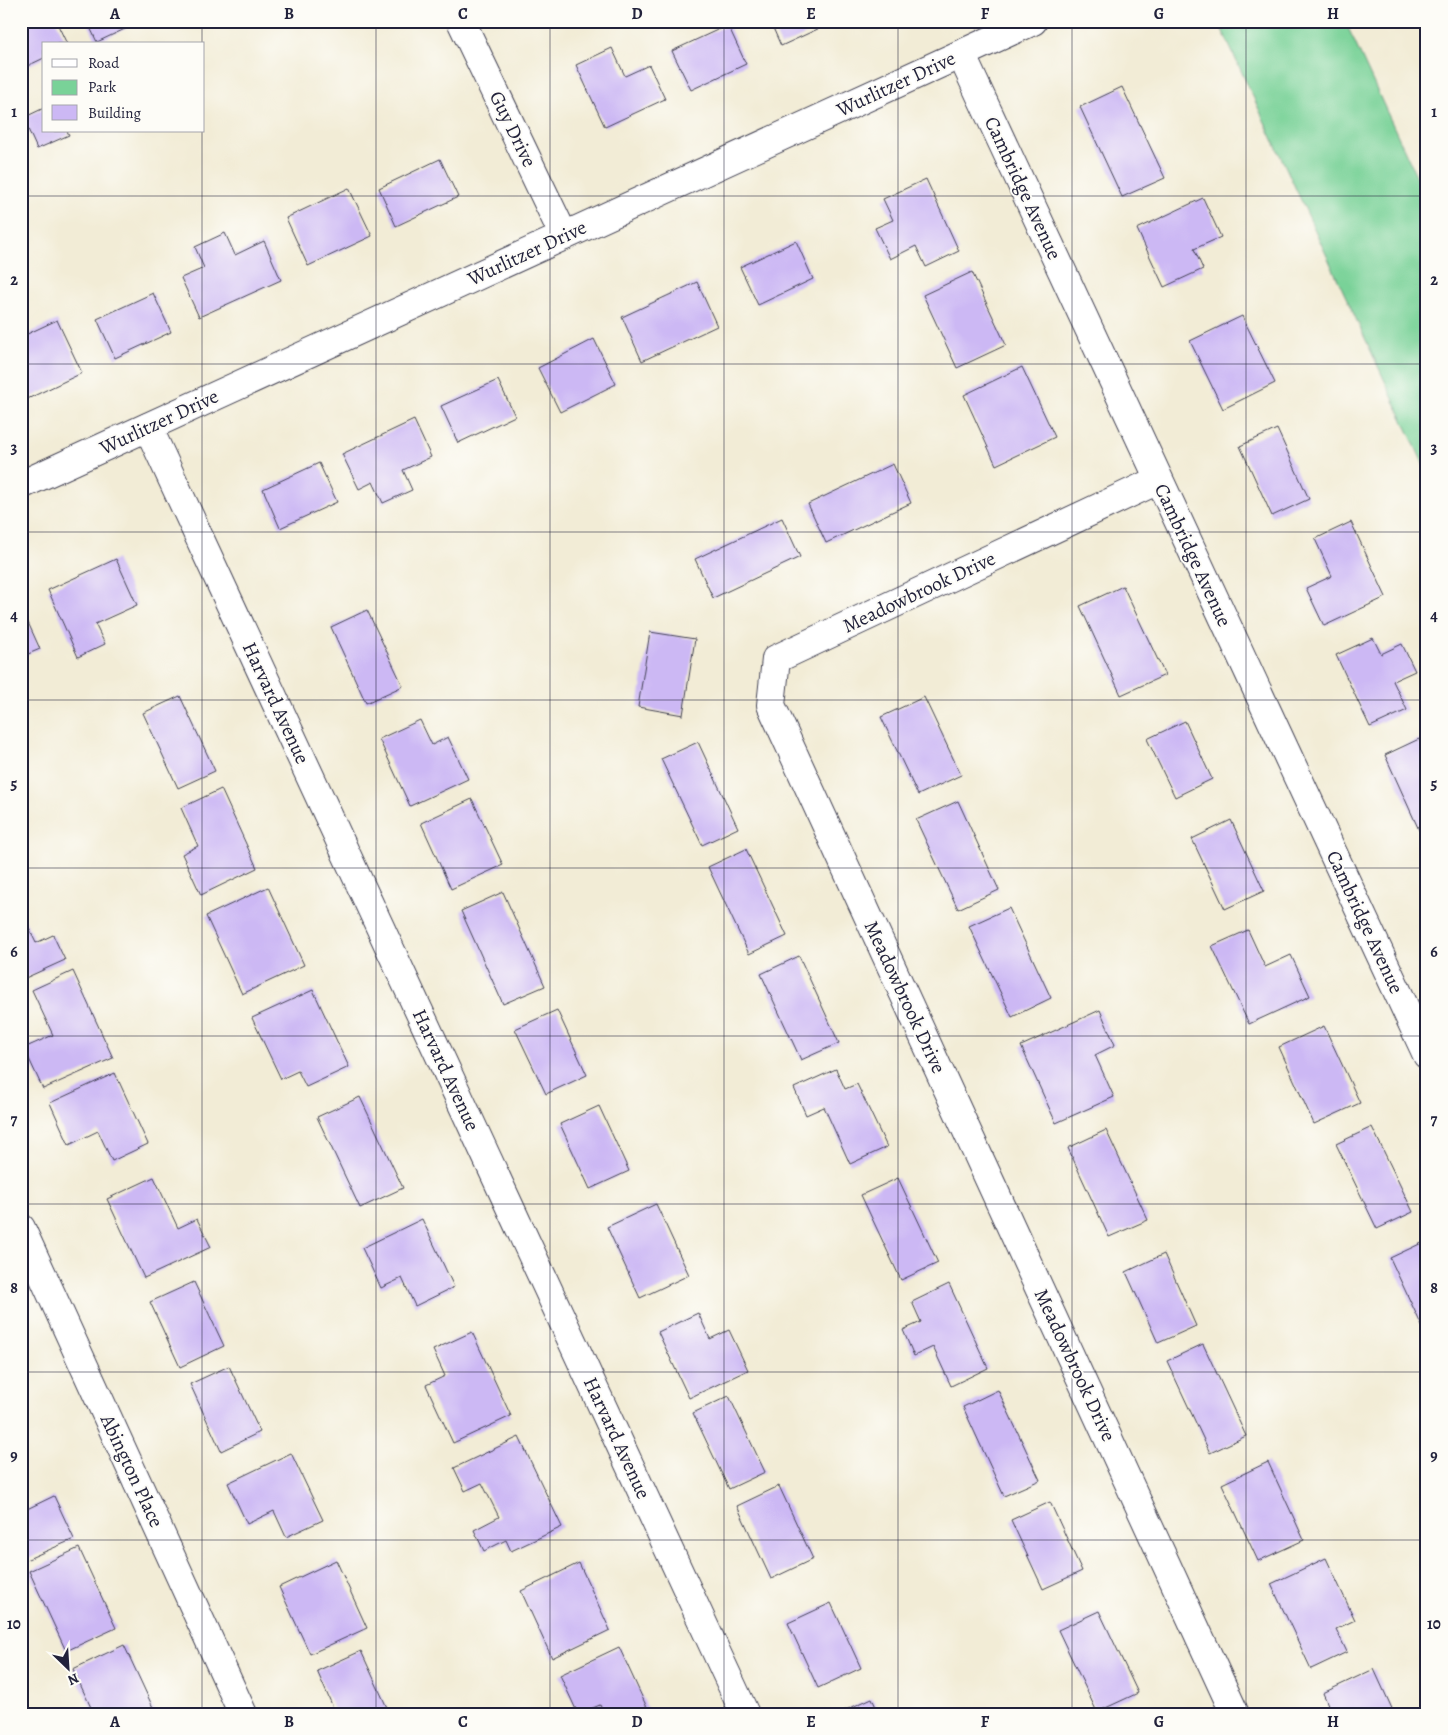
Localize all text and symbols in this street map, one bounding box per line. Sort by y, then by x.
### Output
text: A [109,3,121,25]
text: B [284,3,294,25]
text: C [458,3,468,25]
text: D [631,3,643,25]
text: E [806,3,816,25]
text: F [981,3,990,25]
text: G [1154,3,1164,25]
text: H [1327,3,1339,25]
legend [42,42,205,132]
street label: Wurlitzer Drive [831,45,960,124]
text: Road [88,53,120,73]
text: Park [88,77,117,97]
street label: Guy Drive [483,86,543,172]
text: 1 [11,101,17,123]
text: 1 [1431,101,1437,123]
text: Building [88,103,141,123]
street label: Cambridge Avenue [978,112,1068,264]
street label: Wurlitzer Drive [462,214,591,293]
text: 2 [10,269,18,291]
text: 2 [1430,269,1438,291]
street label: Wurlitzer Drive [94,383,223,462]
text: 3 [11,437,18,459]
text: 3 [1431,437,1438,459]
street label: Cambridge Avenue [1148,479,1238,631]
street label: Meadowbrook Drive [838,545,1000,639]
text: 4 [10,605,18,627]
text: 4 [1430,605,1438,627]
street label: Harvard Avenue [236,638,316,768]
text: 5 [11,773,18,795]
text: 5 [1431,773,1438,795]
street label: Cambridge Avenue [1320,846,1410,998]
street label: Meadowbrook Drive [858,916,952,1078]
text: 6 [10,941,18,963]
text: 6 [1430,941,1438,963]
street label: Harvard Avenue [406,1005,486,1135]
text: 7 [11,1109,18,1131]
text: 7 [1431,1109,1438,1131]
text: 8 [10,1277,18,1299]
text: 8 [1430,1277,1438,1299]
street label: Meadowbrook Drive [1028,1284,1122,1446]
street label: Harvard Avenue [577,1373,657,1503]
street label: Abington Place [94,1409,170,1532]
text: 9 [10,1445,18,1467]
text: 9 [1430,1445,1438,1467]
text: 10 [7,1613,21,1635]
text: 10 [1427,1613,1441,1635]
north arrow [42,1642,92,1692]
text: N [65,1669,82,1690]
text: A [109,1711,121,1733]
text: B [284,1711,294,1733]
text: C [458,1711,468,1733]
text: D [631,1711,643,1733]
text: E [806,1711,816,1733]
text: F [981,1711,990,1733]
text: G [1154,1711,1164,1733]
text: H [1327,1711,1339,1733]

